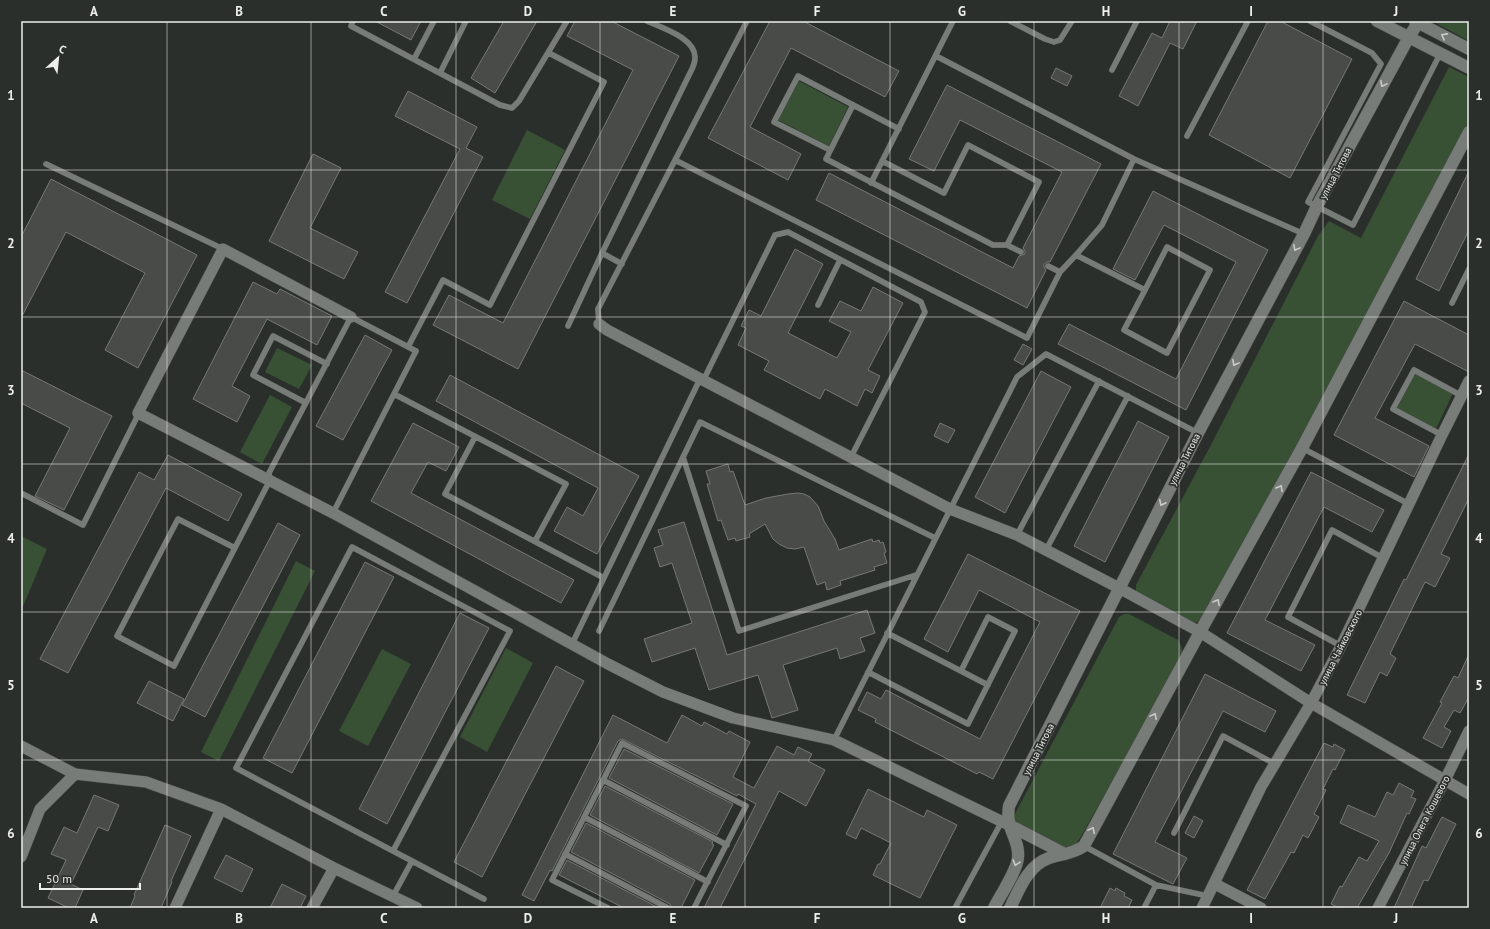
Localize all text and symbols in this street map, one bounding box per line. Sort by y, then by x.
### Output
text: A [90,3,98,20]
text: B [235,3,243,20]
text: C [380,3,388,20]
text: D [524,3,532,20]
text: E [670,3,677,20]
text: F [814,3,821,20]
text: G [958,3,966,20]
text: H [1102,3,1110,20]
text: I [1249,3,1253,20]
text: J [1393,3,1398,20]
one-way arrow [1440,33,1448,41]
north arrow [38,38,78,78]
text: С [57,41,68,57]
one-way arrow [1381,80,1388,87]
text: 1 [7,87,15,104]
text: 1 [1475,87,1483,104]
street label: улица Титова [1316,145,1355,201]
text: 2 [7,235,15,252]
text: 2 [1475,235,1483,252]
one-way arrow [1293,244,1301,251]
one-way arrow [1232,359,1240,366]
text: 3 [7,382,15,399]
text: 3 [1475,382,1483,399]
street label: улица Титова [1166,431,1203,488]
one-way arrow [1275,485,1282,492]
one-way arrow [1159,499,1167,506]
text: 4 [7,530,15,547]
text: 4 [1475,530,1483,547]
one-way arrow [1212,599,1219,606]
street label: улица Чайковского [1316,607,1365,687]
text: 5 [7,677,15,694]
text: 5 [1475,677,1483,694]
one-way arrow [1150,713,1157,720]
street label: улица Титова [1020,721,1057,778]
street label: улица Олега Кошевого [1396,773,1453,867]
text: 6 [7,825,15,842]
text: 6 [1475,825,1483,842]
one-way arrow [1088,827,1095,834]
one-way arrow [1012,859,1021,866]
scale bar [40,865,140,891]
text: 50 m [46,871,72,886]
text: A [90,910,98,927]
text: B [235,910,243,927]
text: C [380,910,388,927]
text: D [524,910,532,927]
text: E [670,910,677,927]
text: F [814,910,821,927]
text: G [958,910,966,927]
text: H [1102,910,1110,927]
text: I [1249,910,1253,927]
text: J [1393,910,1398,927]

